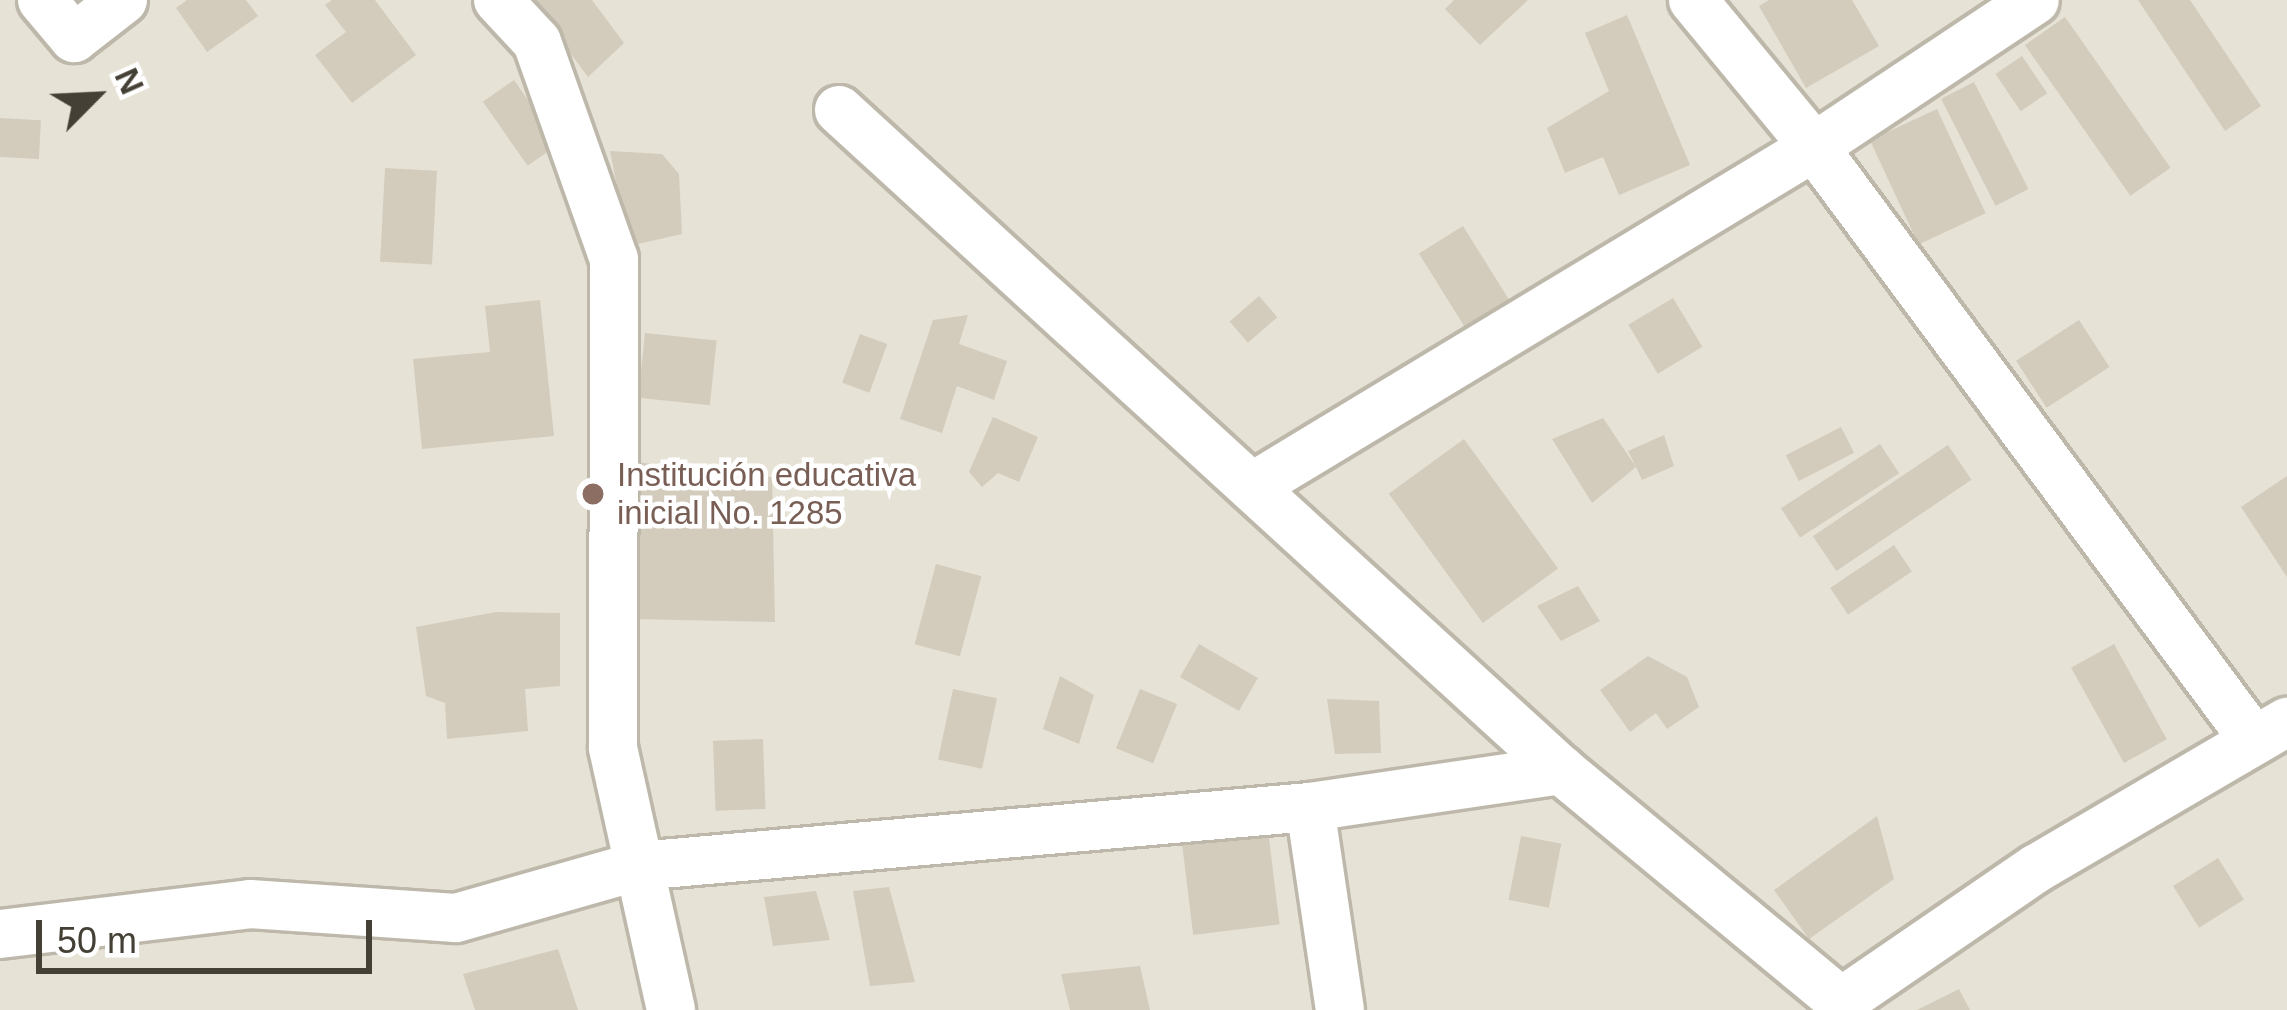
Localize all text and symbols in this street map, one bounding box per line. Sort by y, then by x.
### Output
north arrow [36,36,156,156]
text: N [108,63,151,100]
place label: Institución educativa inicial No. 1285 [617,455,916,533]
marker: Institución educativa inicial No. 1285 [580,481,606,507]
scale bar [42,896,378,970]
text: 50 m [57,920,137,961]

